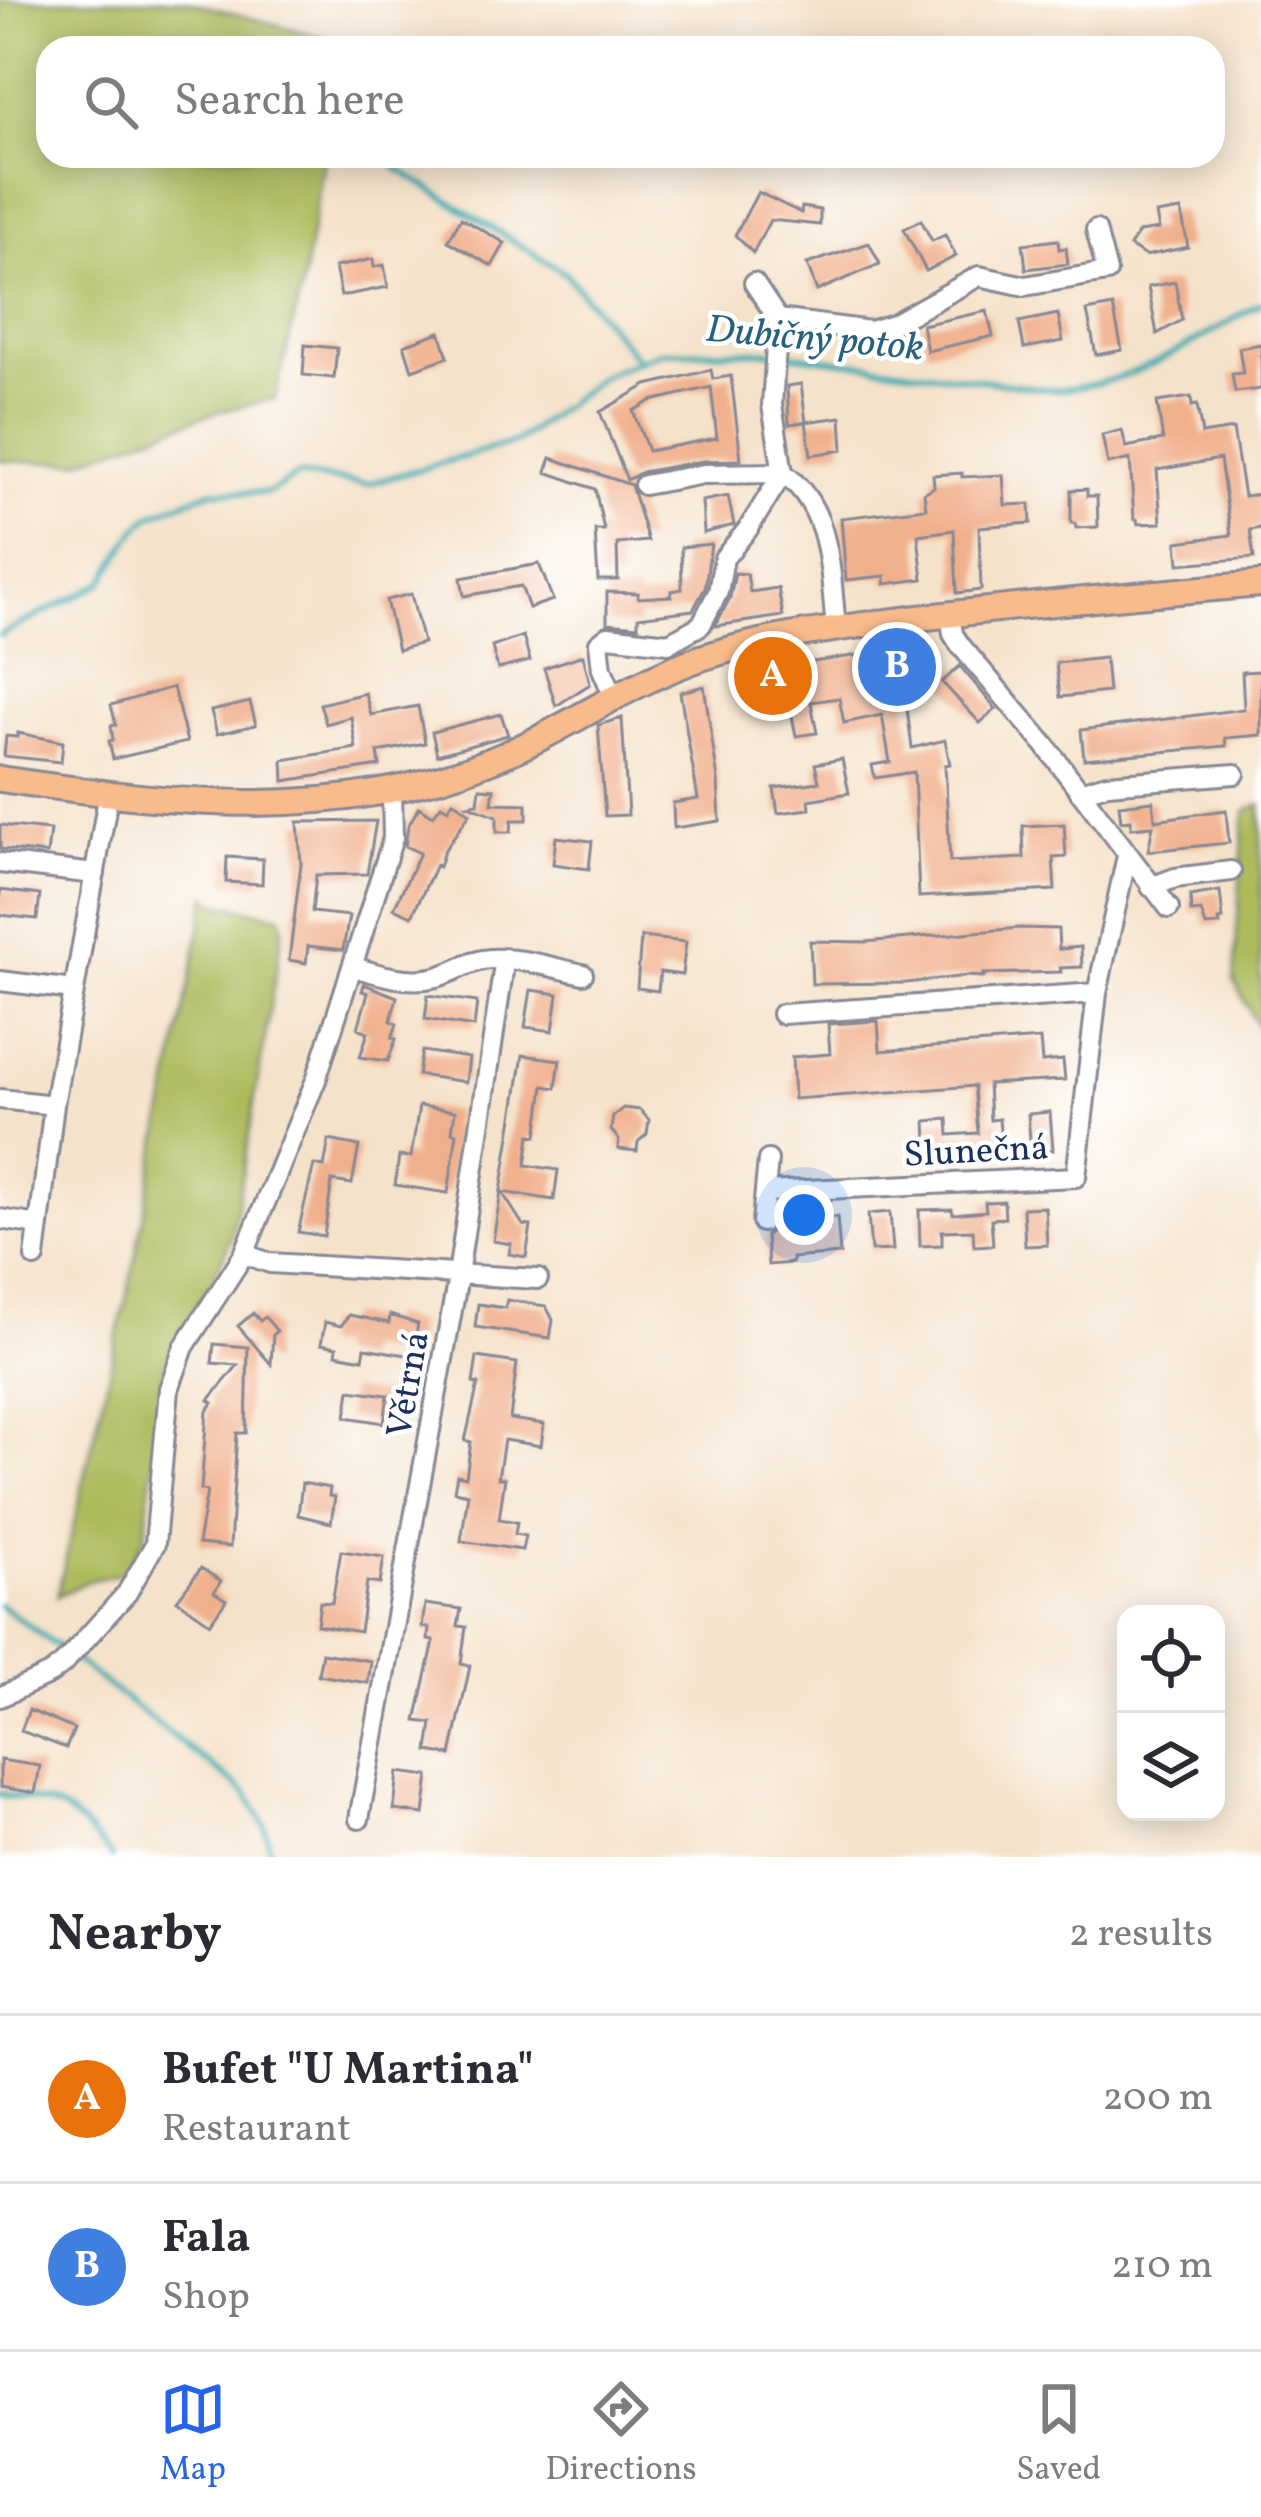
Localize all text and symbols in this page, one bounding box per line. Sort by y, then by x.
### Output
search box [36,36,1225,168]
icon: search [78,69,144,135]
text: Search here [174,71,405,134]
water label: Dubičný potok [704,304,926,376]
pin: B [858,622,936,712]
pin: A [734,631,812,721]
street label: Slunečná [902,1124,1050,1182]
your location [774,1185,834,1245]
street label: Větrná [376,1328,444,1442]
map controls [1117,1605,1225,1821]
button: locate [1117,1605,1225,1713]
button: layers [1117,1713,1225,1821]
text: Nearby [48,1900,222,1971]
text: 2 results [1069,1908,1213,1962]
text: Bufet "U Martina" [162,2040,534,2103]
text: A [73,2072,101,2126]
text: 200 m [1102,2072,1213,2126]
text: Restaurant [162,2103,351,2157]
text: Fala [162,2208,251,2271]
text: B [74,2240,100,2294]
text: 210 m [1111,2240,1213,2294]
text: Shop [162,2271,250,2325]
tab: Map [160,2376,226,2494]
tab: Directions [545,2376,697,2494]
tab: Saved [1016,2376,1101,2494]

